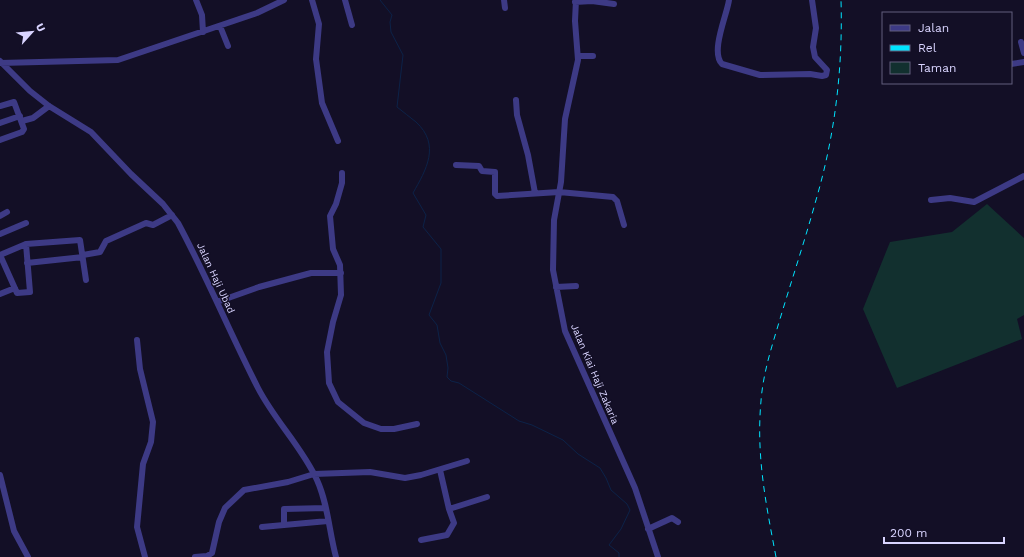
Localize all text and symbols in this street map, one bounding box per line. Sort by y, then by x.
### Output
north arrow [12,12,52,52]
legend [882,12,1012,84]
text: U [33,21,48,34]
text: Jalan [918,21,949,35]
text: Rel [918,41,937,55]
text: Taman [918,61,956,75]
street label: Jalan Haji Ubad [195,241,237,315]
street label: Jalan Kiai Haji Zakaria [569,322,621,426]
scale bar [884,519,1004,545]
text: 200 m [890,526,927,540]

